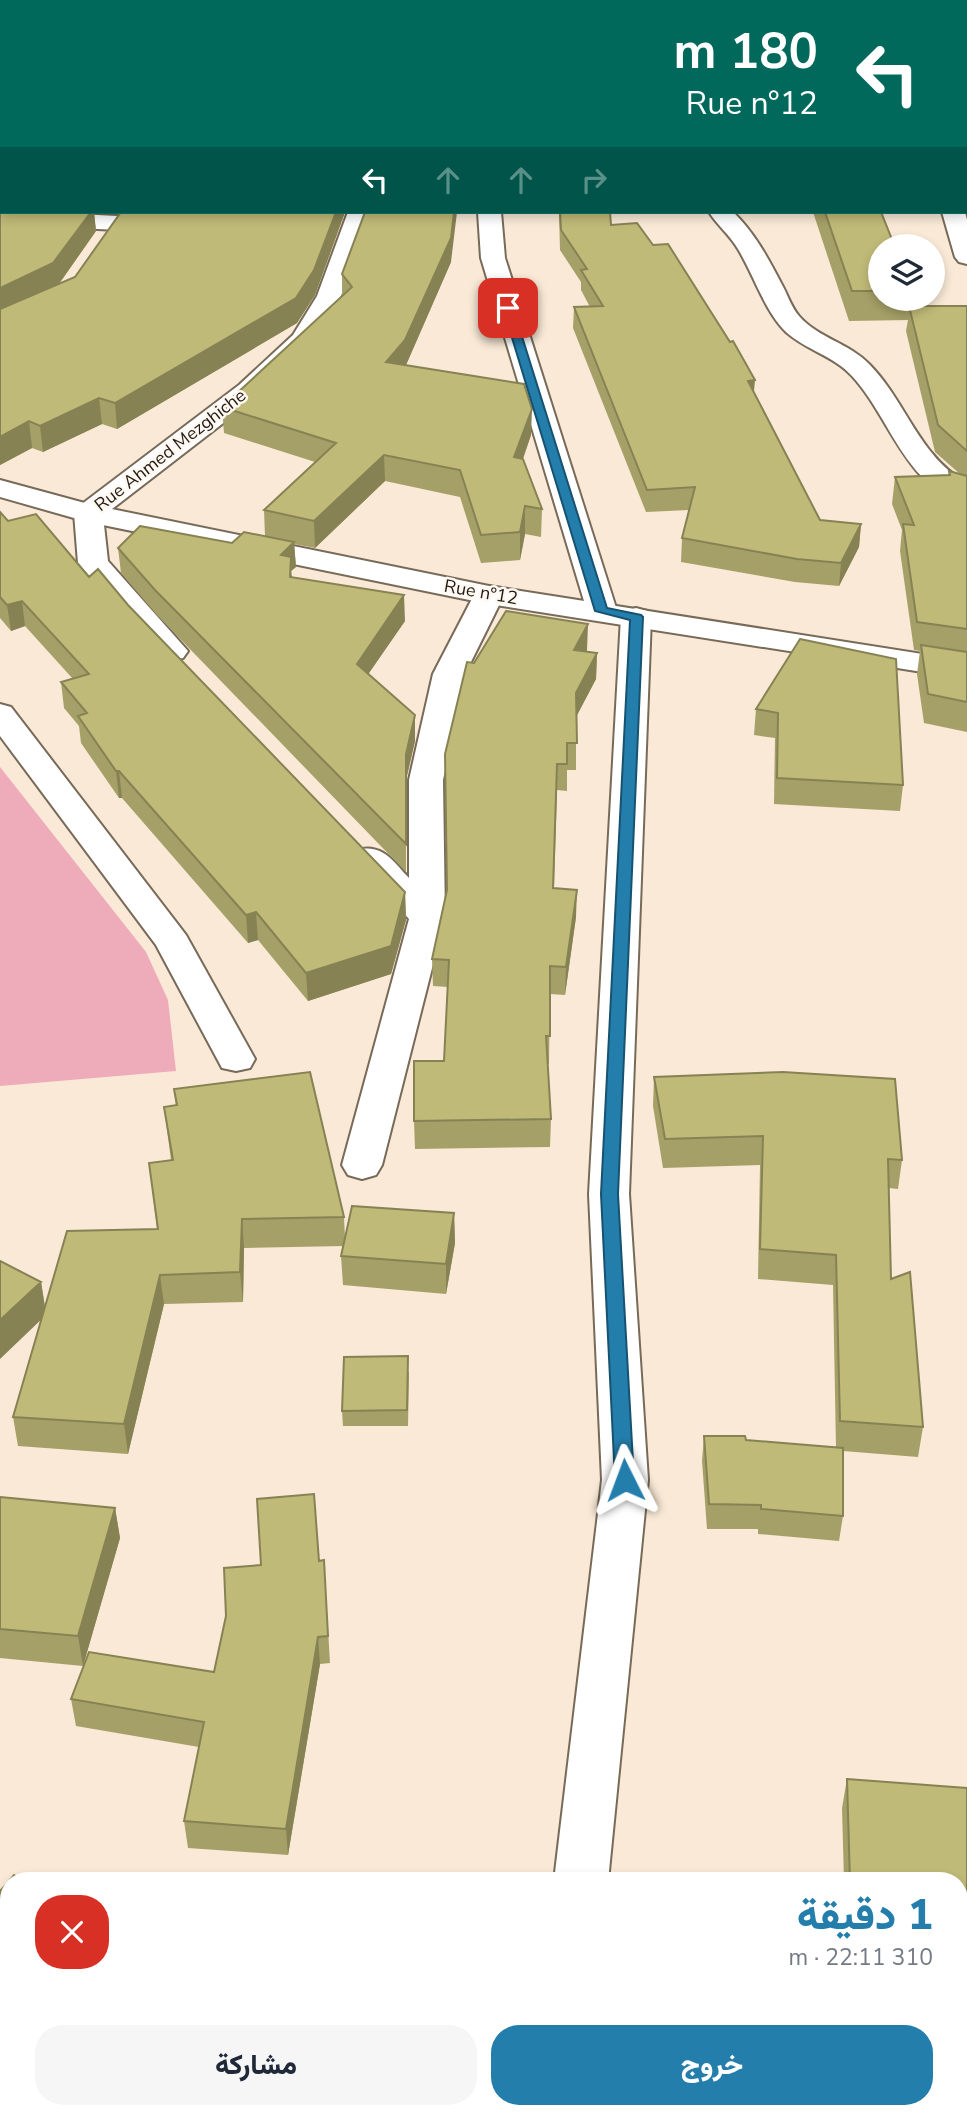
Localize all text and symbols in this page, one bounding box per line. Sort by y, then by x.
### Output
text: 180 m [674,18,818,85]
icon: left [842,28,933,119]
text: Rue n°12 [686,82,818,125]
icon: left [356,161,394,199]
icon: ahead [429,161,467,199]
icon: ahead [502,161,540,199]
icon: right [575,161,613,199]
map controls [868,234,945,311]
button: layers [868,234,945,311]
pin [478,278,538,338]
icon: arrive [489,289,527,327]
street label: Rue Ahmed Mezghiche [89,383,251,517]
street label: Rue n°12 [442,574,520,610]
position arrow [588,1443,662,1517]
text: 1 دقيقة [797,1887,933,1944]
button: close [35,1895,109,1969]
text: 310 m · 22:11 [788,1942,933,1973]
button: مشاركة [35,2025,477,2105]
button: خروج [491,2025,933,2105]

